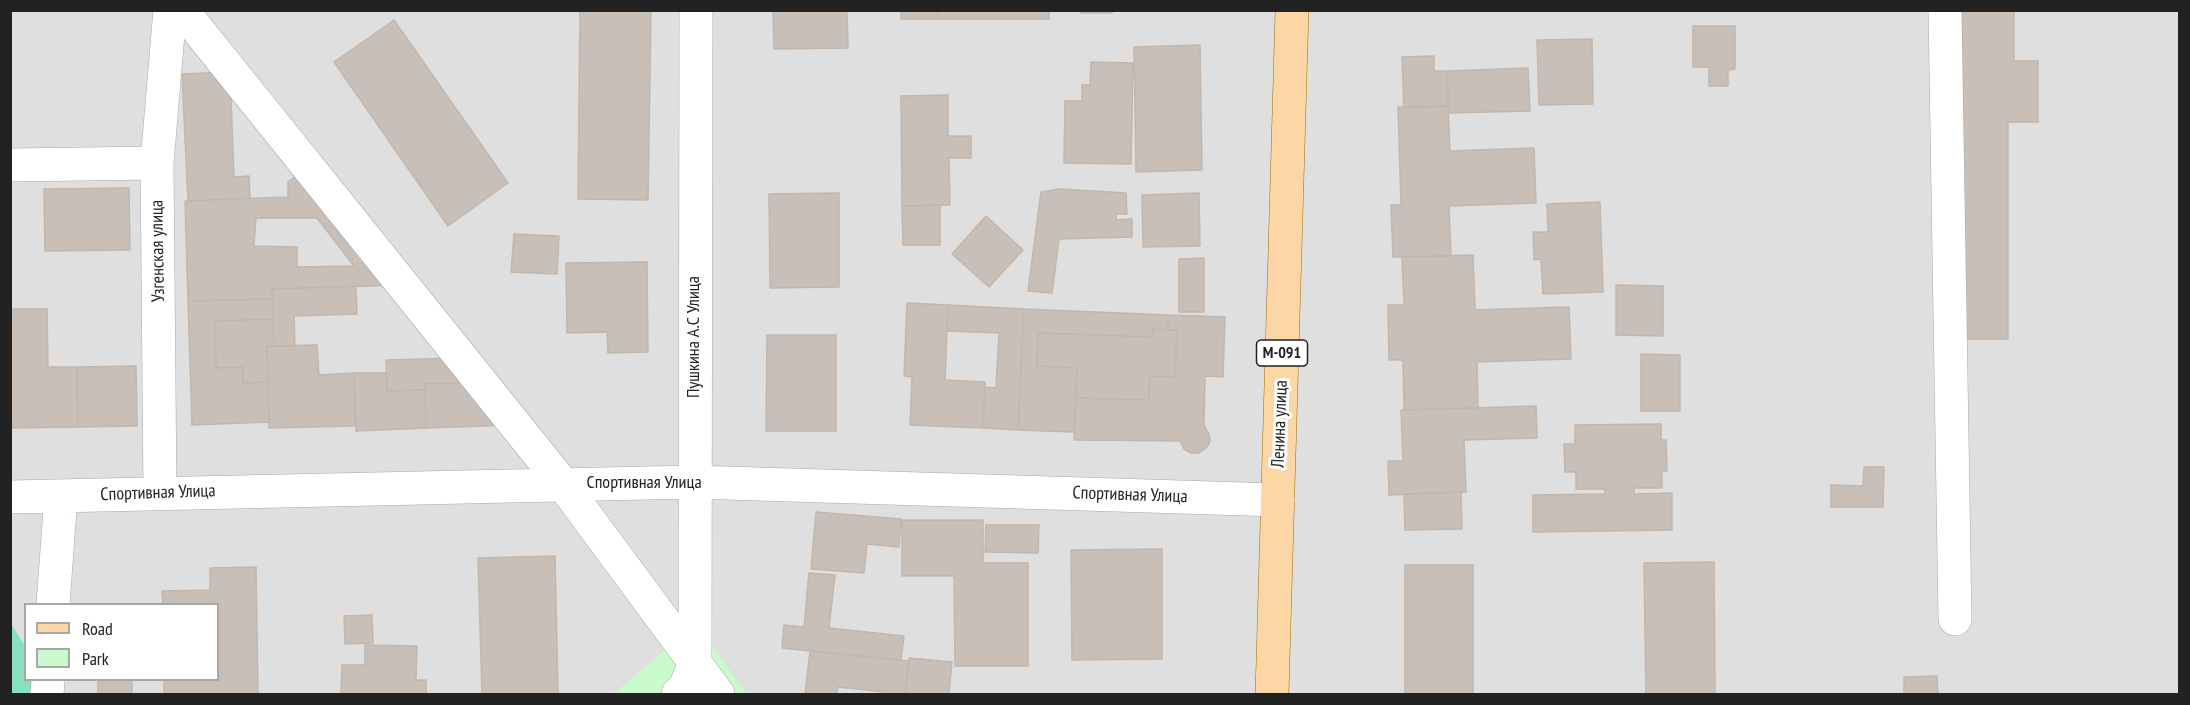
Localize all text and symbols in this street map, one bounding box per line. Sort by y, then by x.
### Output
street label: Узгенская улица [146,200,170,302]
street label: Пушкина А.С Улица [683,276,705,398]
road number: М-091 [1256,340,1308,366]
street label: Ленина улица [1268,380,1292,468]
street label: Спортивная Улица [586,472,702,494]
street label: Спортивная Улица [100,480,216,506]
street label: Спортивная Улица [1072,482,1188,508]
legend [24,603,219,681]
text: Road [82,617,113,640]
text: Park [82,647,109,670]

